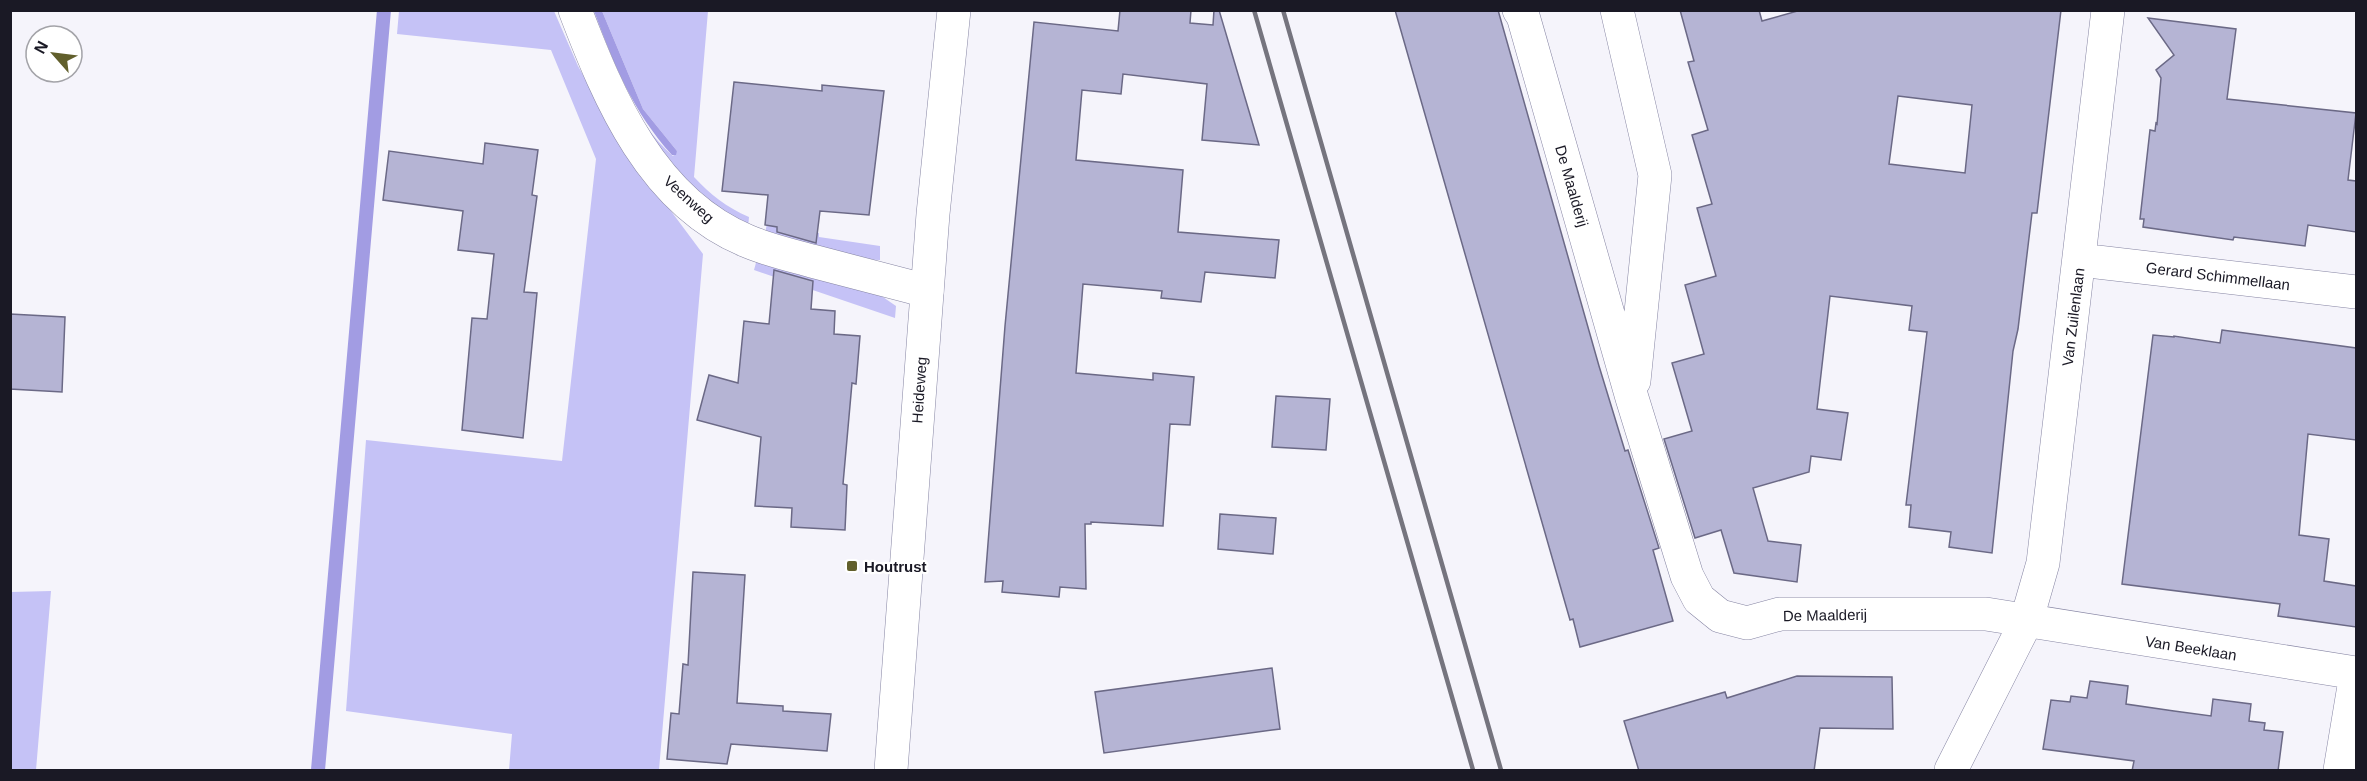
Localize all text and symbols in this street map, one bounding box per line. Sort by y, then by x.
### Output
north arrow [24,24,84,84]
text: N [31,38,51,56]
street label: De Maalderij [1552,143,1592,229]
street label: Veenweg [660,172,718,226]
street label: Gerard Schimmellaan [2145,259,2291,293]
street label: Van Zuilenlaan [2059,267,2087,367]
street label: Heideweg [908,356,930,424]
place label: Houtrust [864,558,927,575]
marker: Houtrust [845,559,859,573]
street label: De Maalderij [1783,606,1867,624]
street label: Van Beeklaan [2144,632,2238,664]

